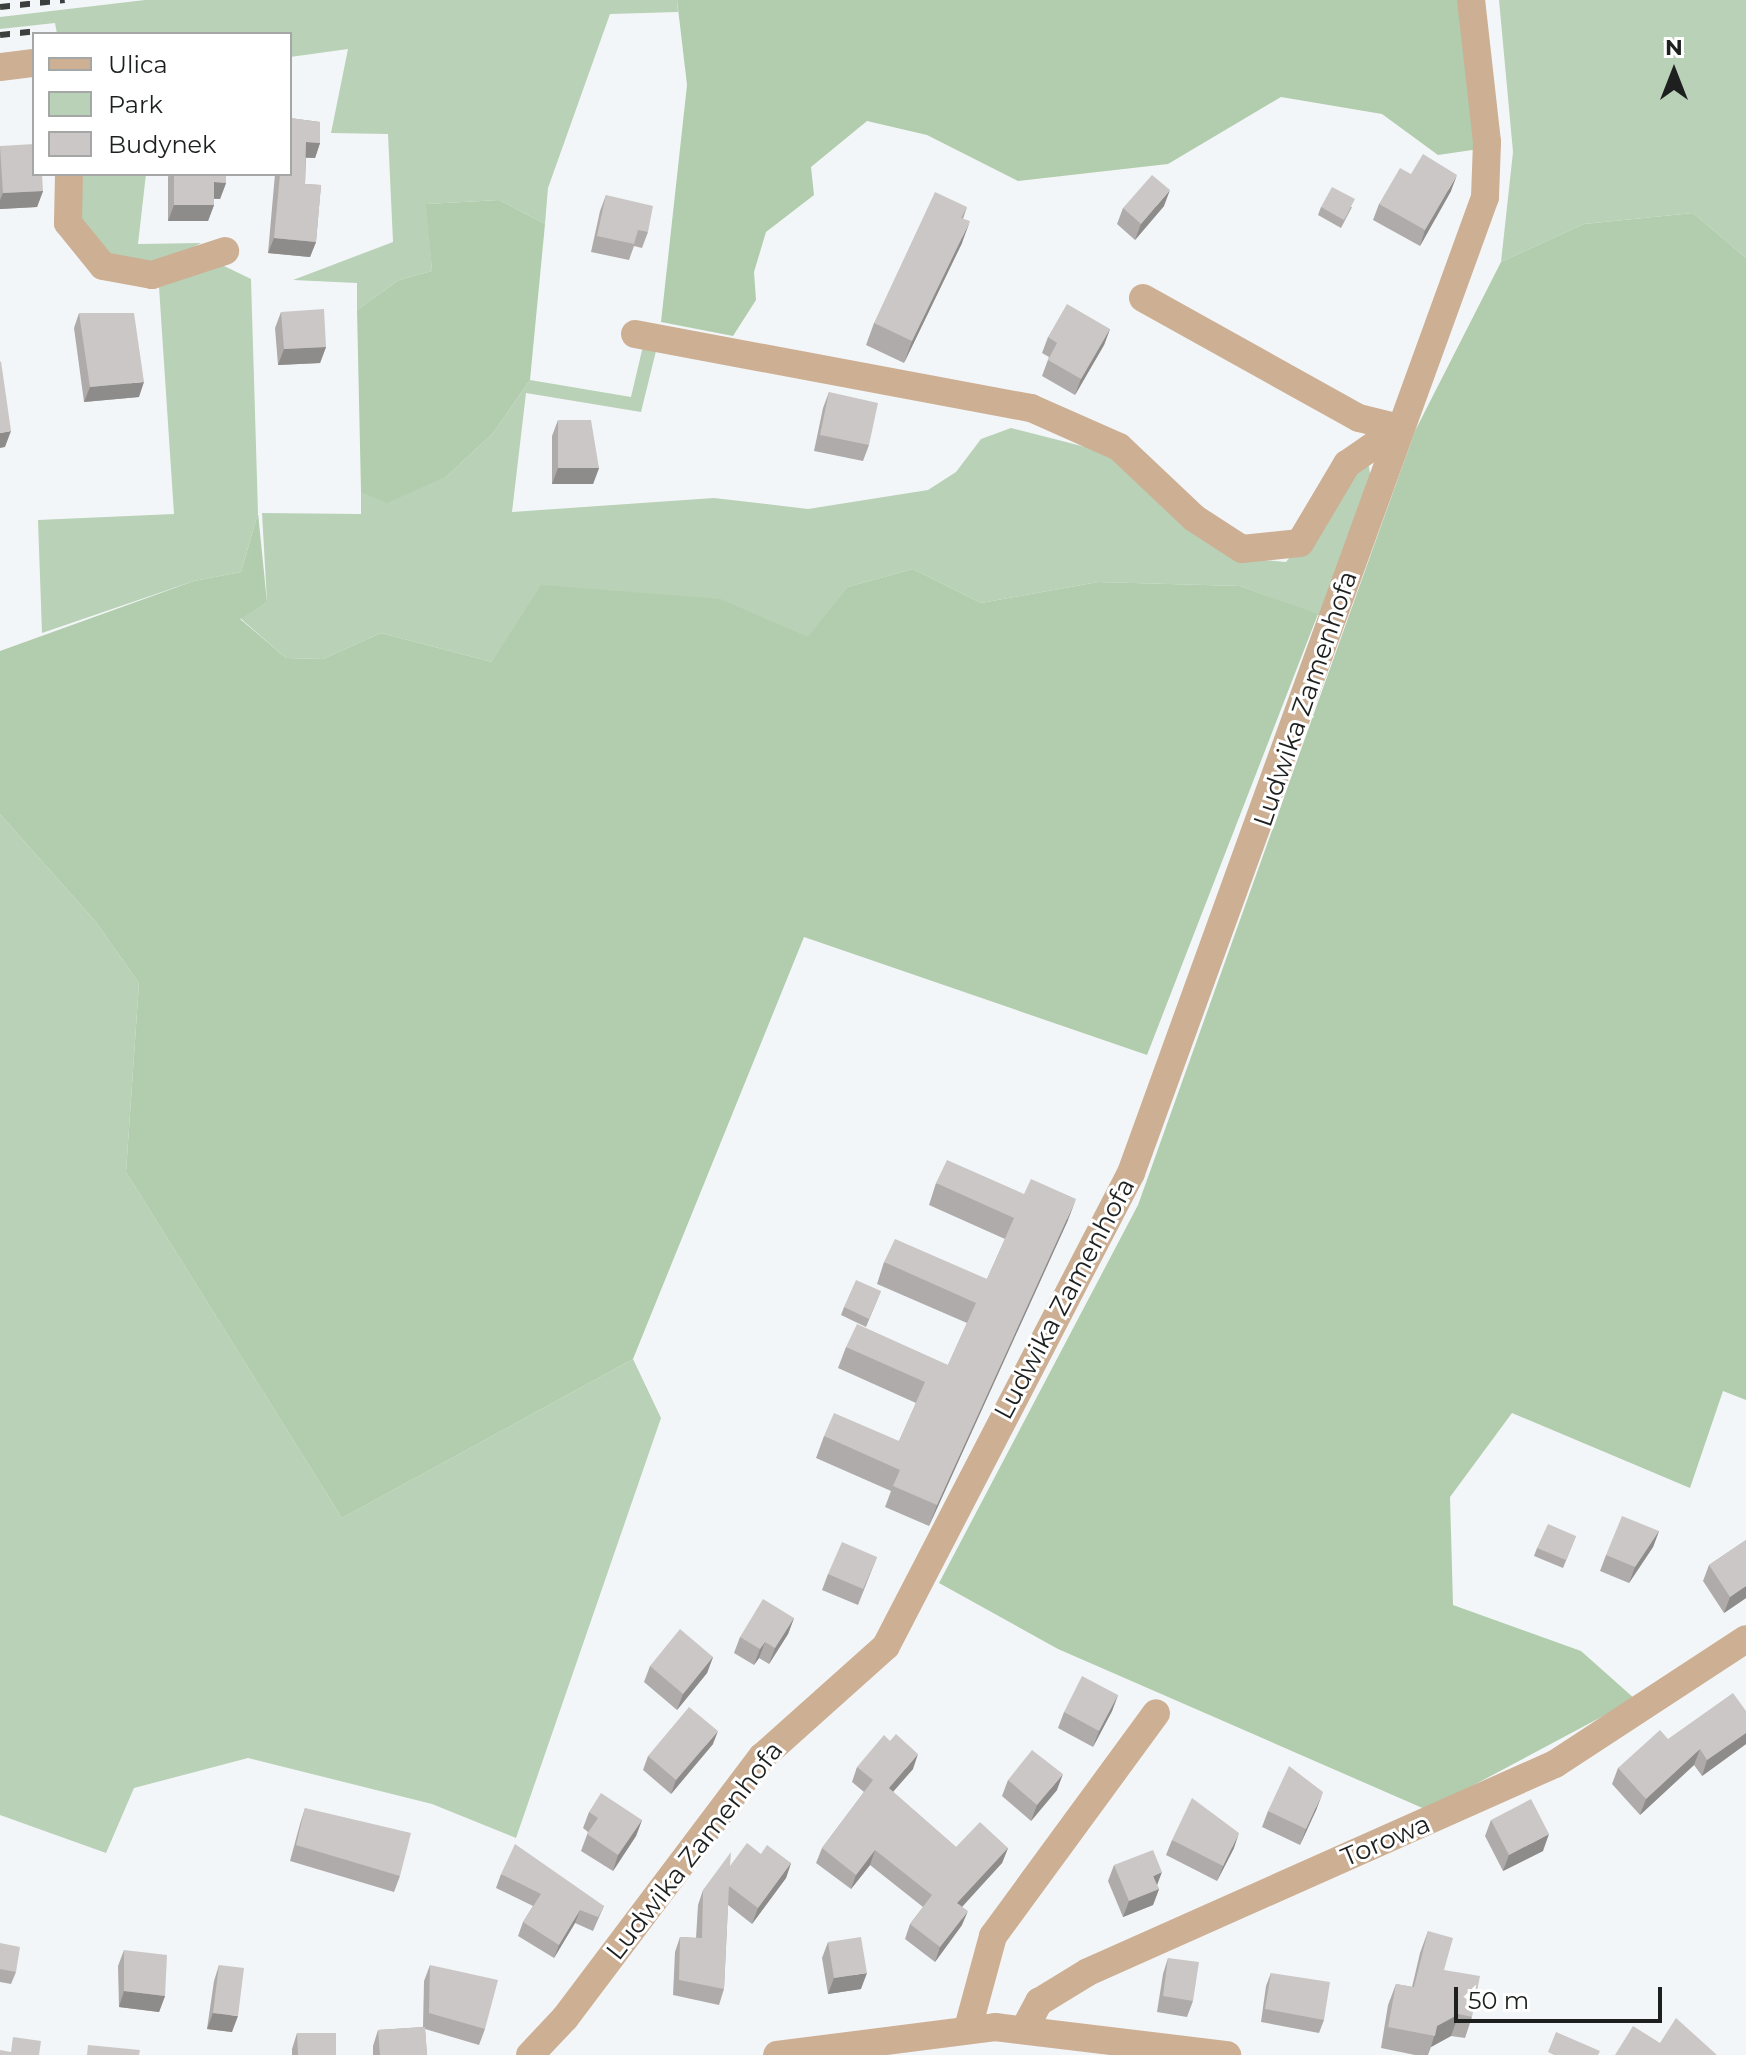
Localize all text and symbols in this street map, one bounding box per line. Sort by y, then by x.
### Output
legend [32,32,292,176]
north arrow [1634,32,1714,112]
text: N [1665,34,1683,61]
text: Ulica [108,50,168,79]
text: Park [108,90,163,119]
text: Budynek [108,130,216,159]
street label: Ludwika Zamenhofa [1248,567,1364,831]
street label: Ludwika Zamenhofa [988,1173,1142,1425]
street label: Ludwika Zamenhofa [600,1736,790,1966]
street label: Torowa [1337,1808,1435,1874]
scale bar [1458,1971,1666,2021]
text: 50 m [1468,1986,1529,2015]

